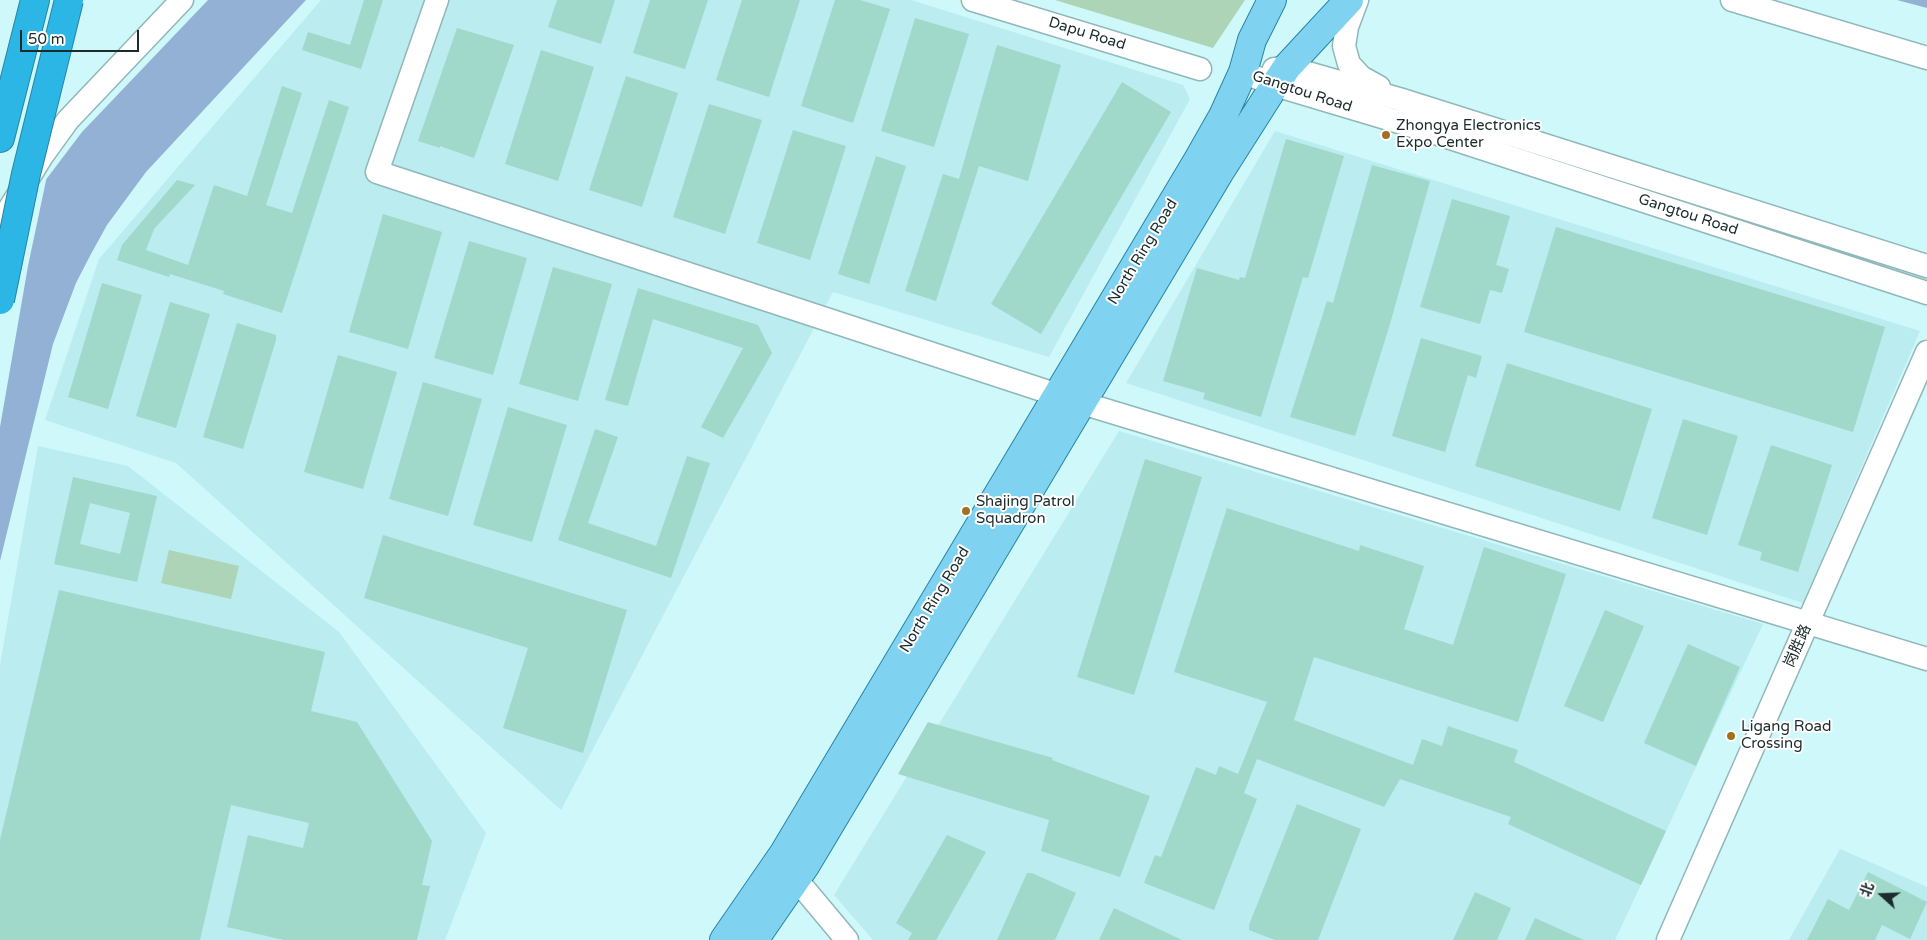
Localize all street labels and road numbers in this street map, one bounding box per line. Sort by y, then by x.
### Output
street label: Dapu Road [1046,14,1128,54]
street label: Gangtou Road [1250,67,1354,117]
street label: Gangtou Road [1636,190,1740,240]
street label: North Ring Road [1104,196,1182,308]
street label: North Ring Road [896,544,974,656]
street label: 岗胜路 [1781,622,1815,670]

